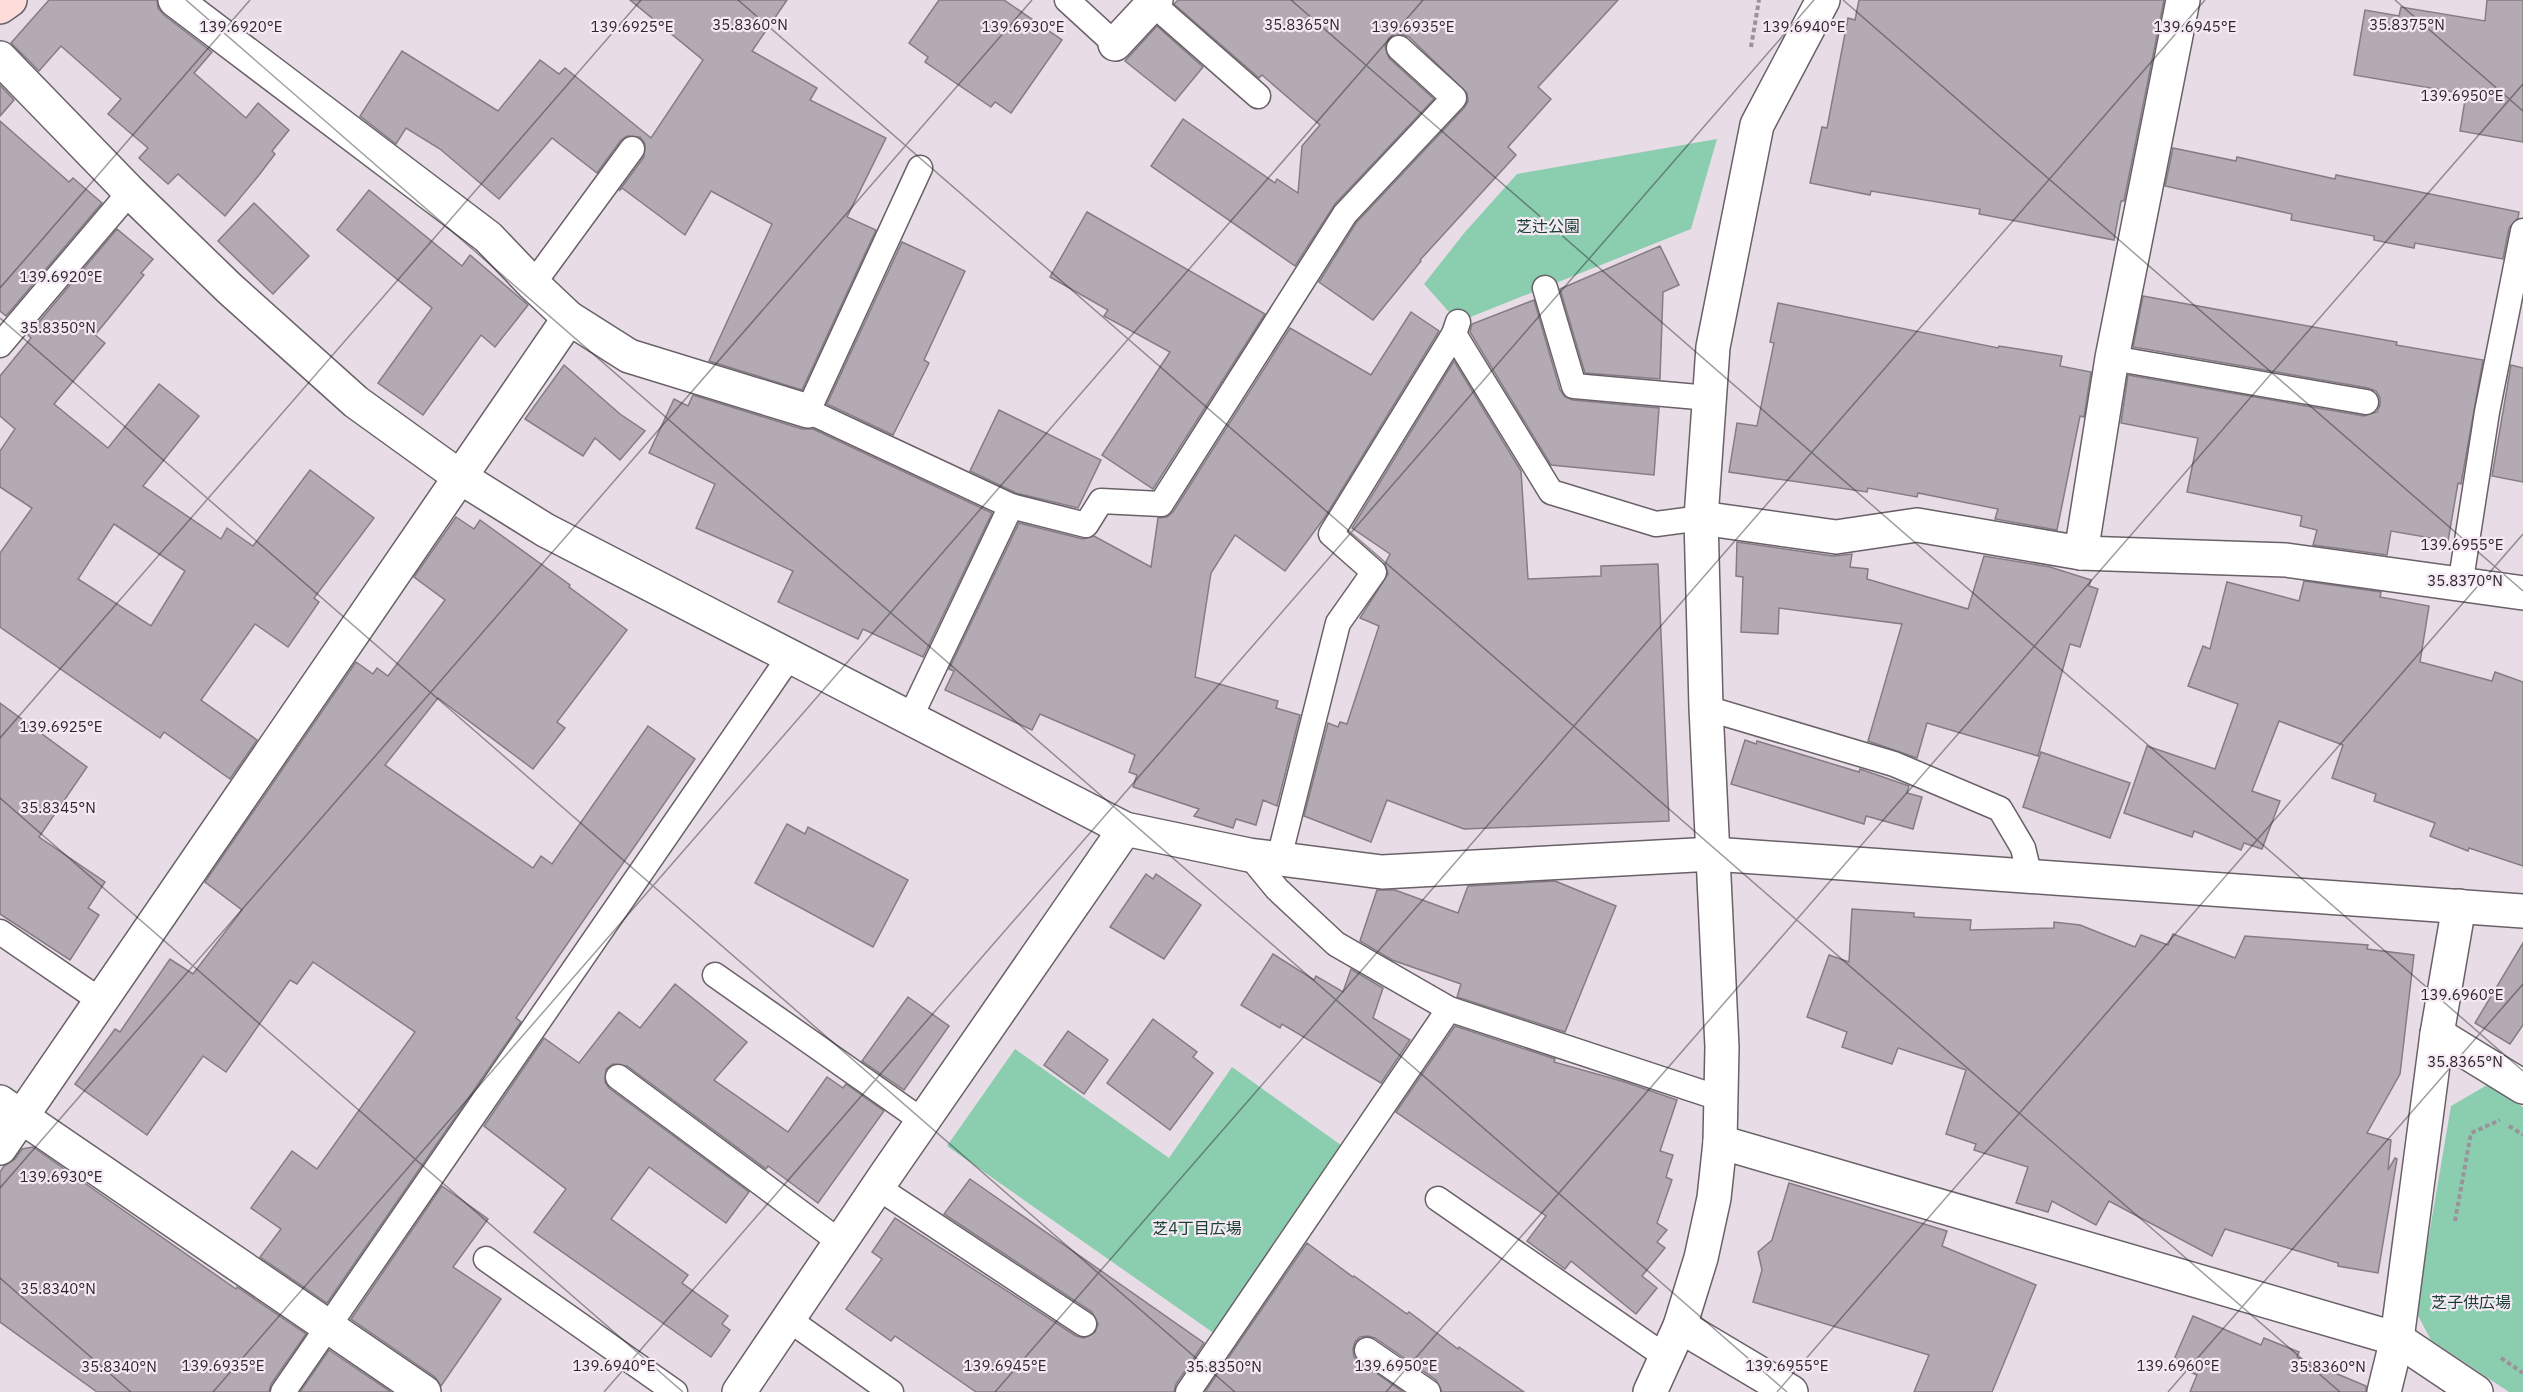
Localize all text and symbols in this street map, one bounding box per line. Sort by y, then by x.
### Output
text: 35.8360°N [712,15,788,34]
text: 35.8365°N [1264,15,1340,34]
text: 35.8375°N [2369,15,2445,34]
text: 139.6920°E [200,17,282,36]
text: 139.6925°E [591,17,673,36]
text: 139.6930°E [982,17,1064,36]
text: 139.6935°E [1372,17,1454,36]
text: 139.6940°E [1763,17,1845,36]
text: 139.6945°E [2154,17,2236,36]
text: 139.6950°E [2421,86,2503,105]
park label: 芝辻公園 [1516,216,1580,236]
text: 139.6920°E [20,267,102,286]
text: 35.8350°N [20,318,96,337]
text: 139.6955°E [2421,535,2503,554]
text: 35.8370°N [2427,571,2503,590]
text: 139.6925°E [20,717,102,736]
text: 35.8345°N [20,798,96,817]
text: 139.6960°E [2421,985,2503,1004]
text: 35.8365°N [2427,1052,2503,1071]
text: 139.6930°E [20,1167,102,1186]
park label: 芝4丁目広場 [1152,1218,1242,1238]
text: 35.8340°N [20,1279,96,1298]
park label: 芝子供広場 [2431,1292,2511,1312]
text: 139.6935°E [182,1356,264,1375]
text: 139.6940°E [573,1356,655,1375]
text: 139.6945°E [964,1356,1046,1375]
text: 139.6950°E [1355,1356,1437,1375]
text: 139.6955°E [1746,1356,1828,1375]
text: 139.6960°E [2137,1356,2219,1375]
text: 35.8340°N [81,1357,157,1376]
text: 35.8350°N [1186,1357,1262,1376]
text: 35.8360°N [2290,1357,2366,1376]

